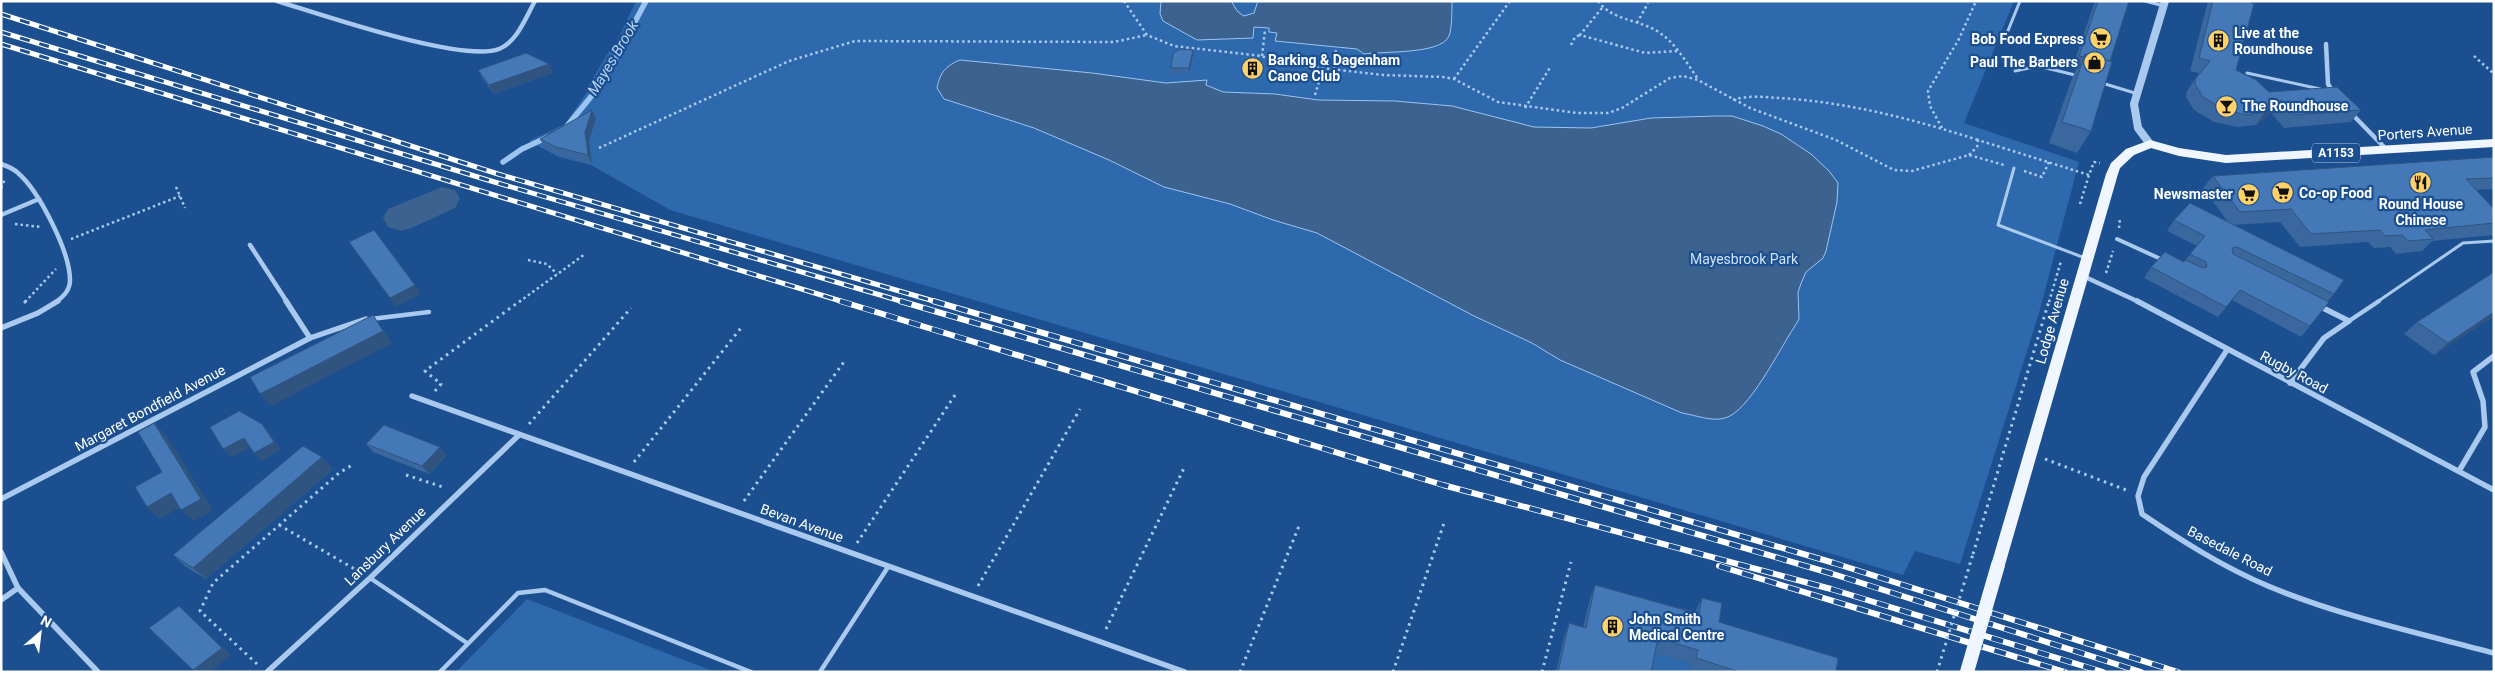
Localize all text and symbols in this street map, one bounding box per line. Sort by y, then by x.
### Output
water label: Mayes Brook [584,17,643,99]
place label: Live at the Roundhouse [2234,25,2313,57]
supermarket icon: Bob Food Express [2088,27,2112,51]
building icon: Live at the Roundhouse [2206,29,2230,53]
place label: Bob Food Express [1971,31,2084,47]
shop icon: Paul The Barbers [2082,50,2106,74]
place label: Barking & Dagenham Canoe Club [1268,52,1400,84]
place label: Paul The Barbers [1970,54,2078,70]
building icon: Barking & Dagenham Canoe Club [1240,56,1264,80]
bar icon: The Roundhouse [2214,94,2238,118]
place label: The Roundhouse [2242,98,2349,114]
street label: Porters Avenue [2377,121,2473,143]
road number: A1153 [2312,144,2360,162]
restaurant icon: Round House Chinese [2409,170,2433,194]
supermarket icon: Co-op Food [2271,181,2295,205]
supermarket icon: Newsmaster [2237,182,2261,206]
place label: Co-op Food [2299,185,2372,201]
place label: Newsmaster [2154,186,2233,202]
place label: Round House Chinese [2379,196,2464,228]
park label: Mayesbrook Park [1690,251,1799,267]
street label: Lodge Avenue [2032,277,2072,365]
street label: Rugby Road [2257,348,2331,396]
street label: Margaret Bondfield Avenue [72,361,228,455]
street label: Bevan Avenue [758,501,846,545]
street label: Lansbury Avenue [341,503,429,589]
street label: Basedale Road [2185,523,2275,579]
north arrow [15,608,65,658]
place label: John Smith Medical Centre [1629,611,1725,643]
text: N [38,612,54,631]
building icon: John Smith Medical Centre [1601,615,1625,639]

